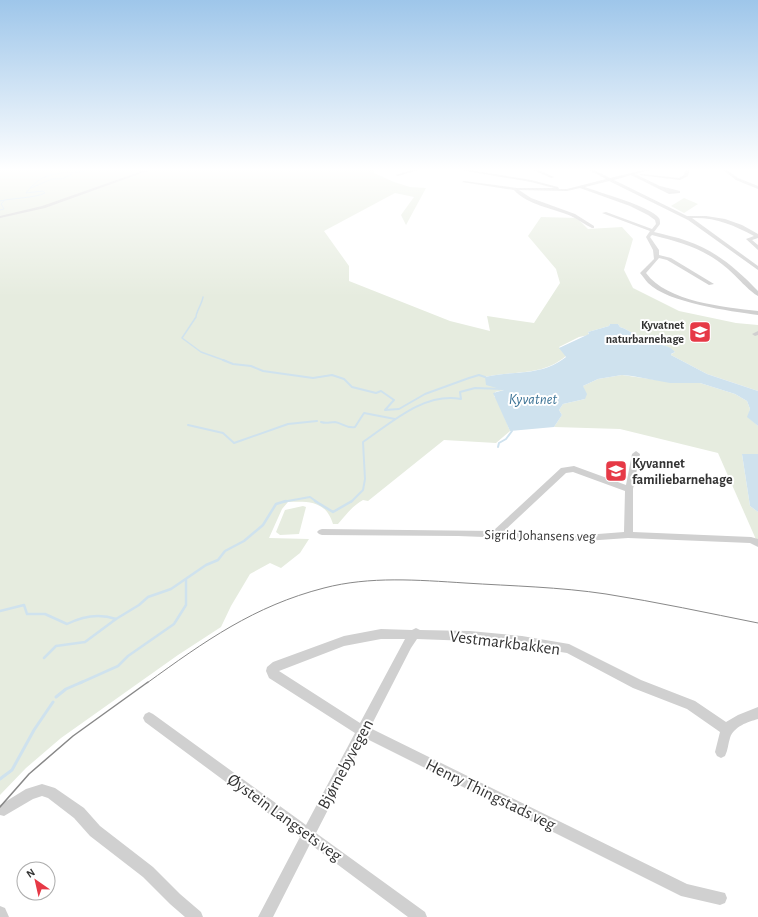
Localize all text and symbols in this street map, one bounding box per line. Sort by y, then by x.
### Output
place label: Kyvatnet naturbarnehage [606,319,684,345]
school or university icon: Kyvatnet naturbarnehage [687,319,713,345]
water label: Kyvatnet [509,392,557,407]
place label: Kyvannet familiebarnehage [632,457,733,487]
school or university icon: Kyvannet familiebarnehage [603,458,629,484]
street label: Sigrid Johansens veg [484,528,596,544]
street label: Vestmarkbakken [449,627,561,658]
street label: Bjørnebyvegen [315,716,377,812]
street label: Henry Thingstads veg [423,756,559,834]
street label: Øystein Langsets veg [224,770,345,866]
north arrow [16,861,56,901]
text: N [24,866,37,880]

